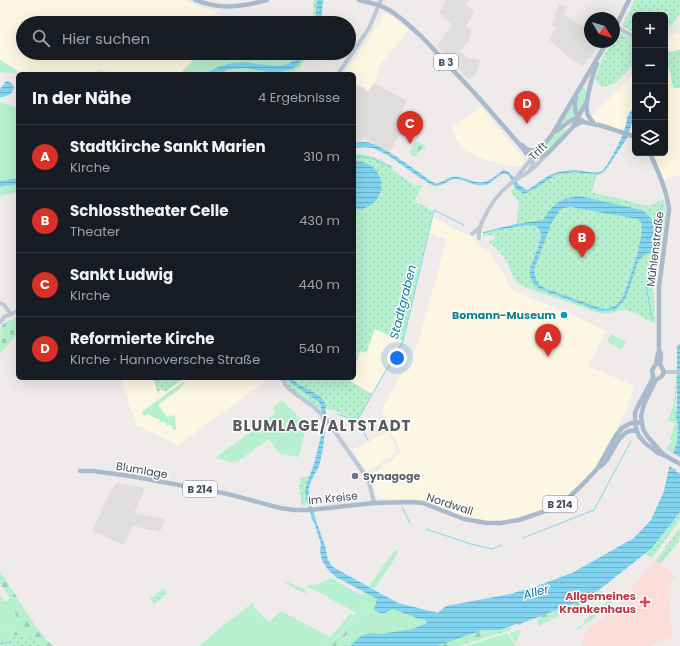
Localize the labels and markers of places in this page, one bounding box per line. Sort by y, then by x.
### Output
pin: D [514,91,540,124]
pin: C [397,111,423,144]
pin: B [569,225,595,258]
place label: Bomann-Museum [452,307,556,323]
marker: Bomann-Museum [559,310,569,320]
pin: A [535,324,561,357]
place label: Synagoge [363,468,421,484]
marker: Synagoge [350,471,360,481]
place label: Allgemeines Krankenhaus [559,588,636,617]
marker: Allgemeines Krankenhaus [639,596,651,608]

